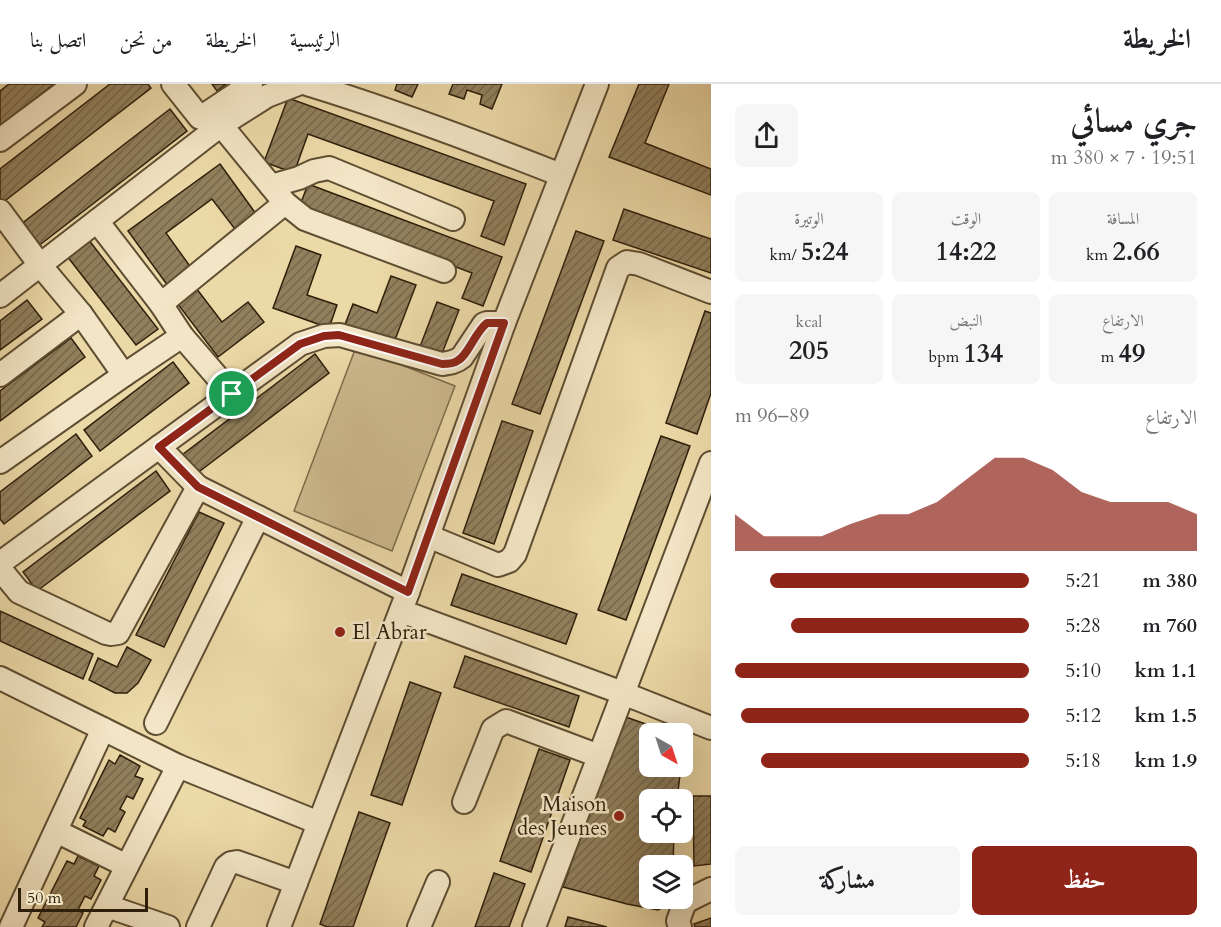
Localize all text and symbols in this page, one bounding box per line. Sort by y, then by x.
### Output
text: الخريطة [1123,20,1191,58]
text: اتصل بنا [30,26,86,55]
text: من نحن [119,26,173,55]
text: الخريطة [206,26,257,55]
text: الرئيسية [290,26,340,55]
text: جري مسائي [1071,99,1197,144]
button: share [735,104,798,167]
text: 19:51 · 7 × 380 m [1051,144,1197,171]
text: الوتيرة [794,208,824,230]
text: الوقت [951,208,981,230]
text: المسافة [1107,208,1139,230]
text: 5:24 [801,234,849,269]
text: 14:22 [936,234,996,269]
text: 2.66 [1112,234,1160,269]
text: /km [769,244,801,266]
text: km [1086,244,1112,266]
text: النبض [950,310,982,332]
text: الارتفاع [1102,310,1144,332]
text: kcal [796,311,822,333]
text: 205 [789,333,829,368]
text: 134 [963,336,1003,371]
text: 49 [1119,336,1145,371]
text: bpm [929,346,963,368]
text: m [1101,346,1119,368]
pin [206,368,257,419]
icon: arrive [215,377,248,410]
text: 89–96 m [735,402,809,429]
text: الارتفاع [1145,404,1197,431]
text: 5:21 [1065,567,1101,594]
text: 380 m [1142,567,1197,594]
text: 5:28 [1065,612,1101,639]
text: 760 m [1142,612,1197,639]
place label: El Abrar [352,618,427,647]
marker: El Abrar [333,625,347,639]
text: 5:10 [1065,657,1101,684]
text: 1.1 km [1134,657,1197,684]
text: 5:12 [1065,702,1101,729]
text: 1.5 km [1134,702,1197,729]
north arrow [639,723,693,777]
map controls [639,723,693,909]
text: 5:18 [1065,747,1101,774]
text: 1.9 km [1134,747,1197,774]
button: locate [639,789,693,843]
place label: Maison des Jeunes [517,790,607,843]
marker: Maison des Jeunes [612,809,626,823]
button: مشاركة [735,846,960,915]
button: حفظ [972,846,1197,915]
button: layers [639,855,693,909]
scale bar [18,885,148,912]
text: 50 m [27,887,61,909]

